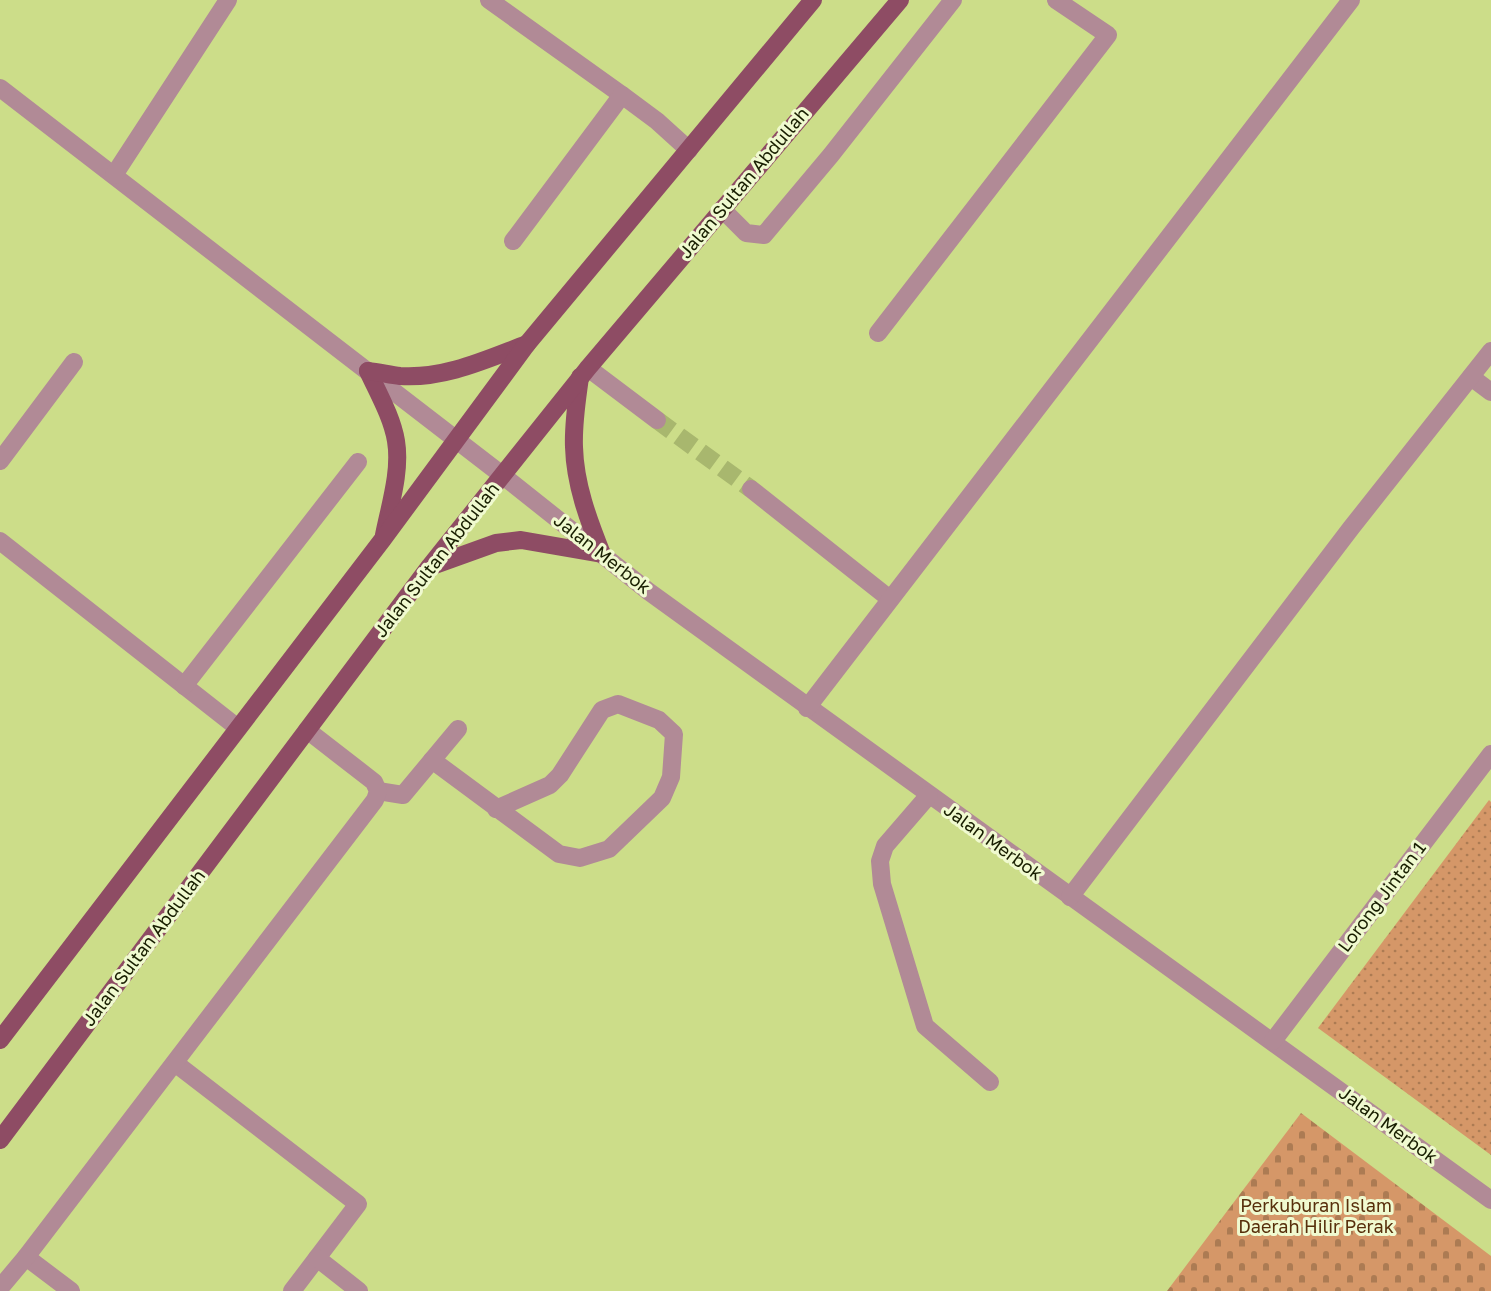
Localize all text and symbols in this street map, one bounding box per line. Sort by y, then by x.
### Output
street label: Jalan Sultan Abdullah [674,102,813,262]
street label: Jalan Sultan Abdullah [369,478,503,641]
street label: Jalan Merbok [550,509,655,598]
street label: Jalan Merbok [940,798,1047,884]
street label: Lorong Jintan 1 [1333,837,1430,956]
street label: Jalan Sultan Abdullah [77,865,209,1030]
street label: Jalan Merbok [1335,1081,1442,1167]
park label: Perkuburan Islam Daerah Hilir Perak [1238,1194,1394,1237]

